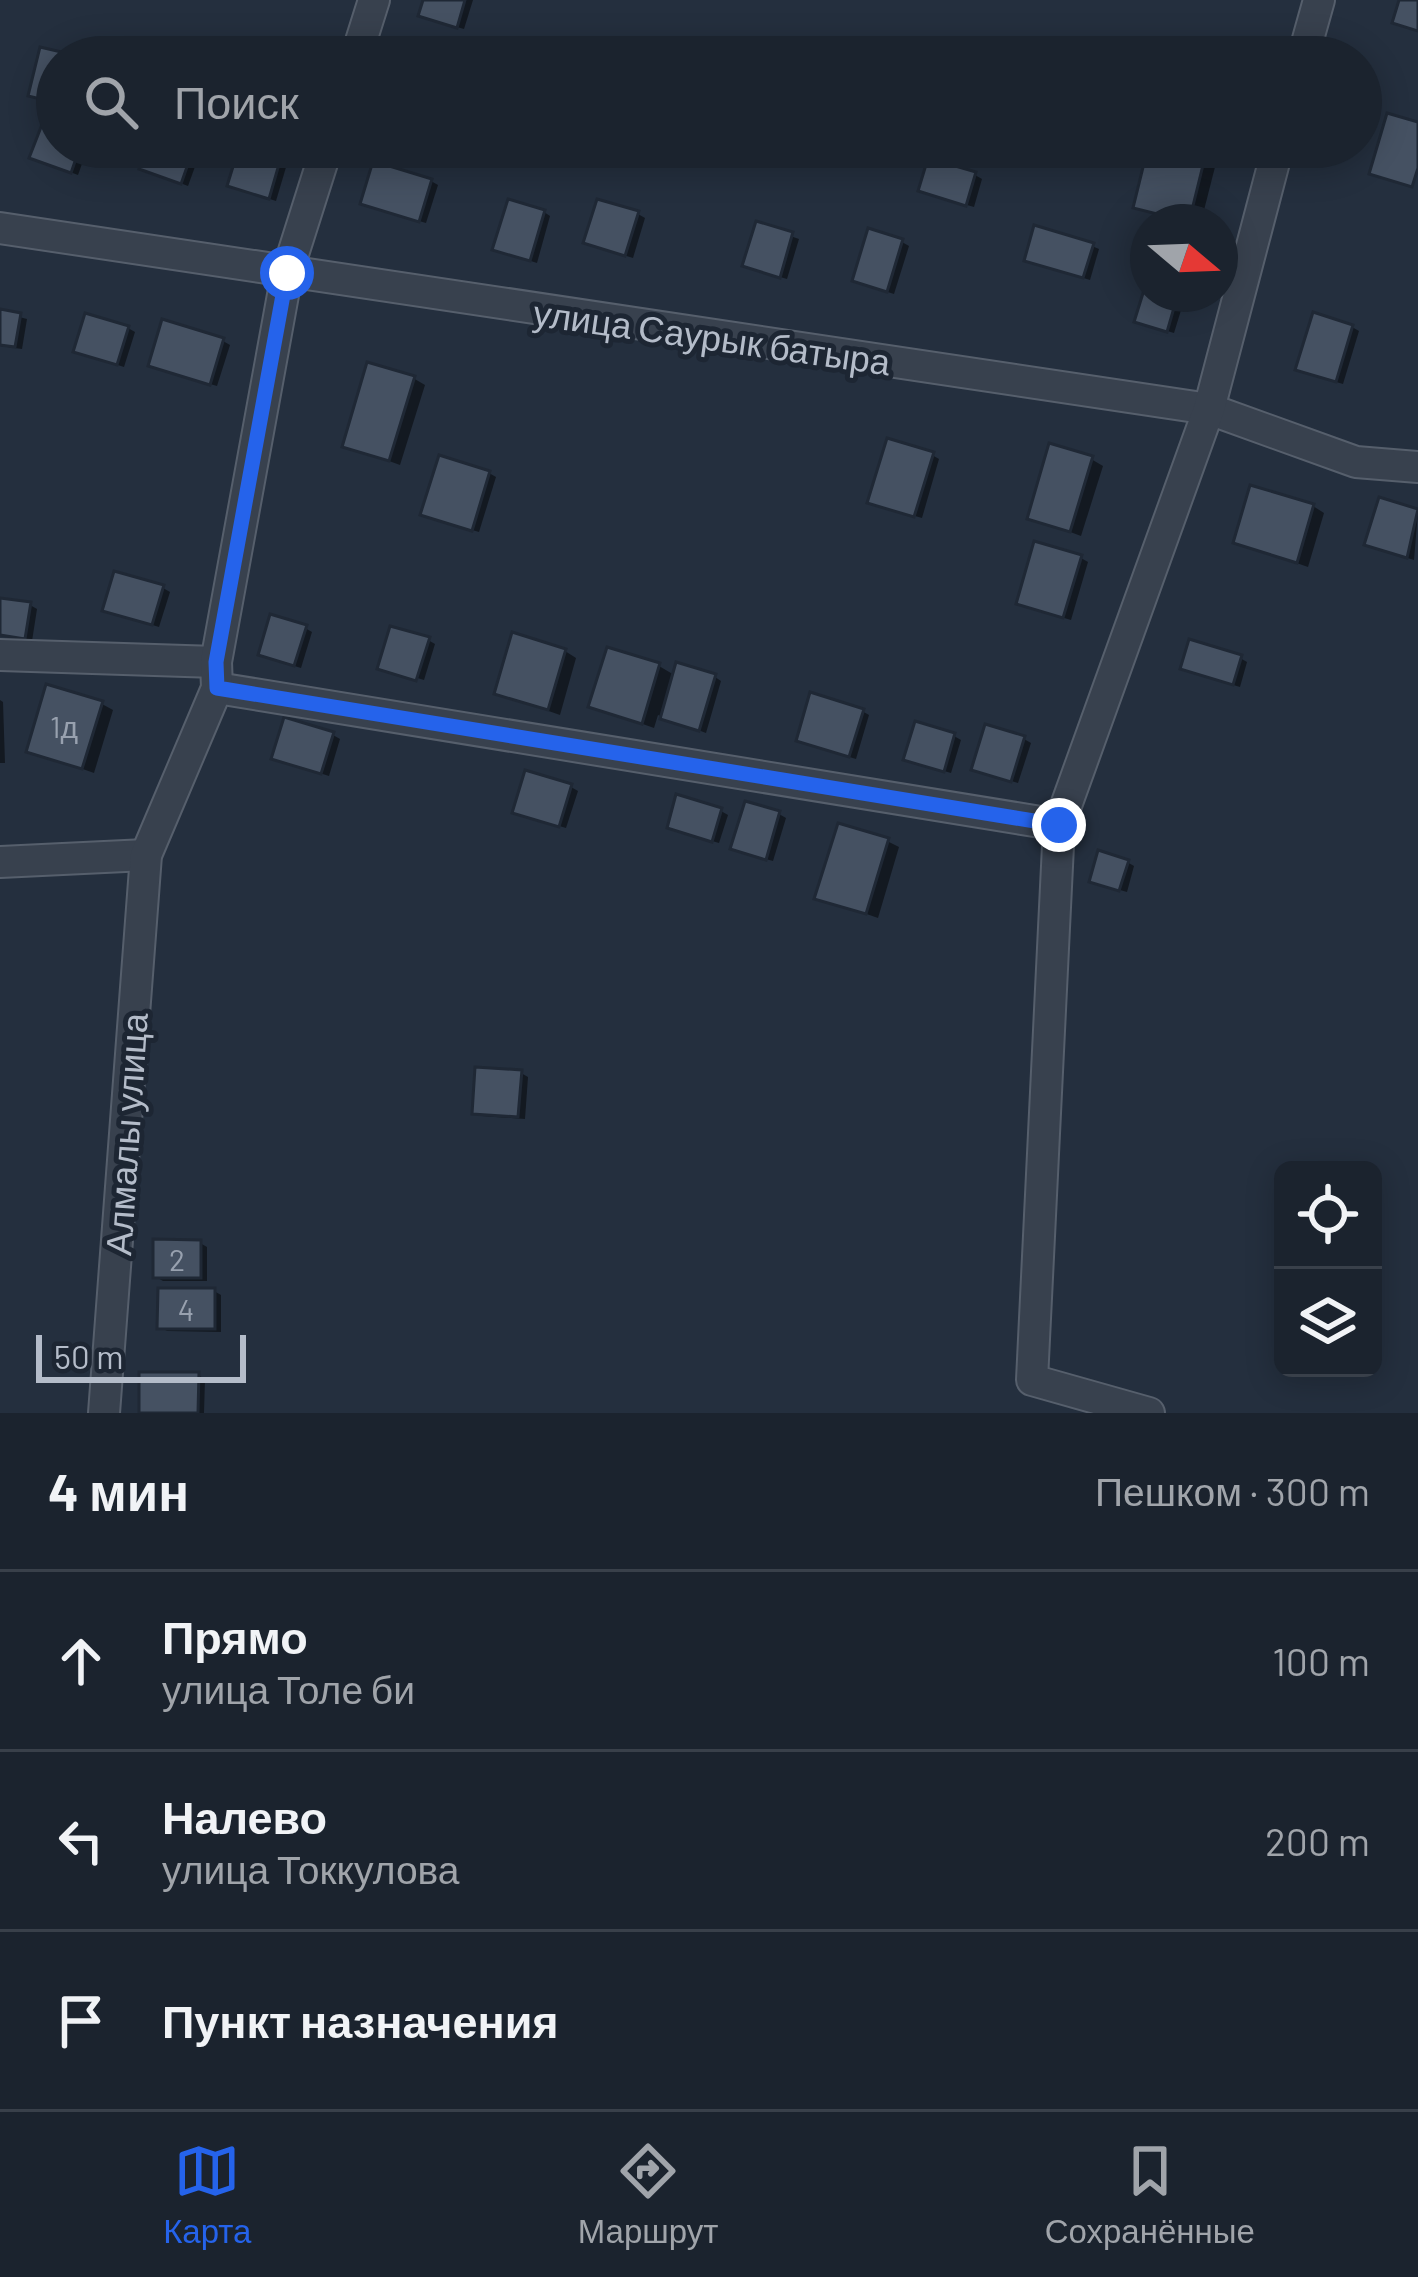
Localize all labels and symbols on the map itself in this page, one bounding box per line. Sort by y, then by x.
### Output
north arrow [1130,204,1238,312]
route start [260,246,314,300]
street label: улица Саурык батыра [531,290,894,383]
house number: 1д [50,708,78,744]
route end [1032,798,1086,852]
street label: Алмалы улица [95,1010,156,1257]
house number: 2 [169,1241,185,1277]
house number: 4 [178,1291,194,1327]
scale bar [36,1329,246,1382]

